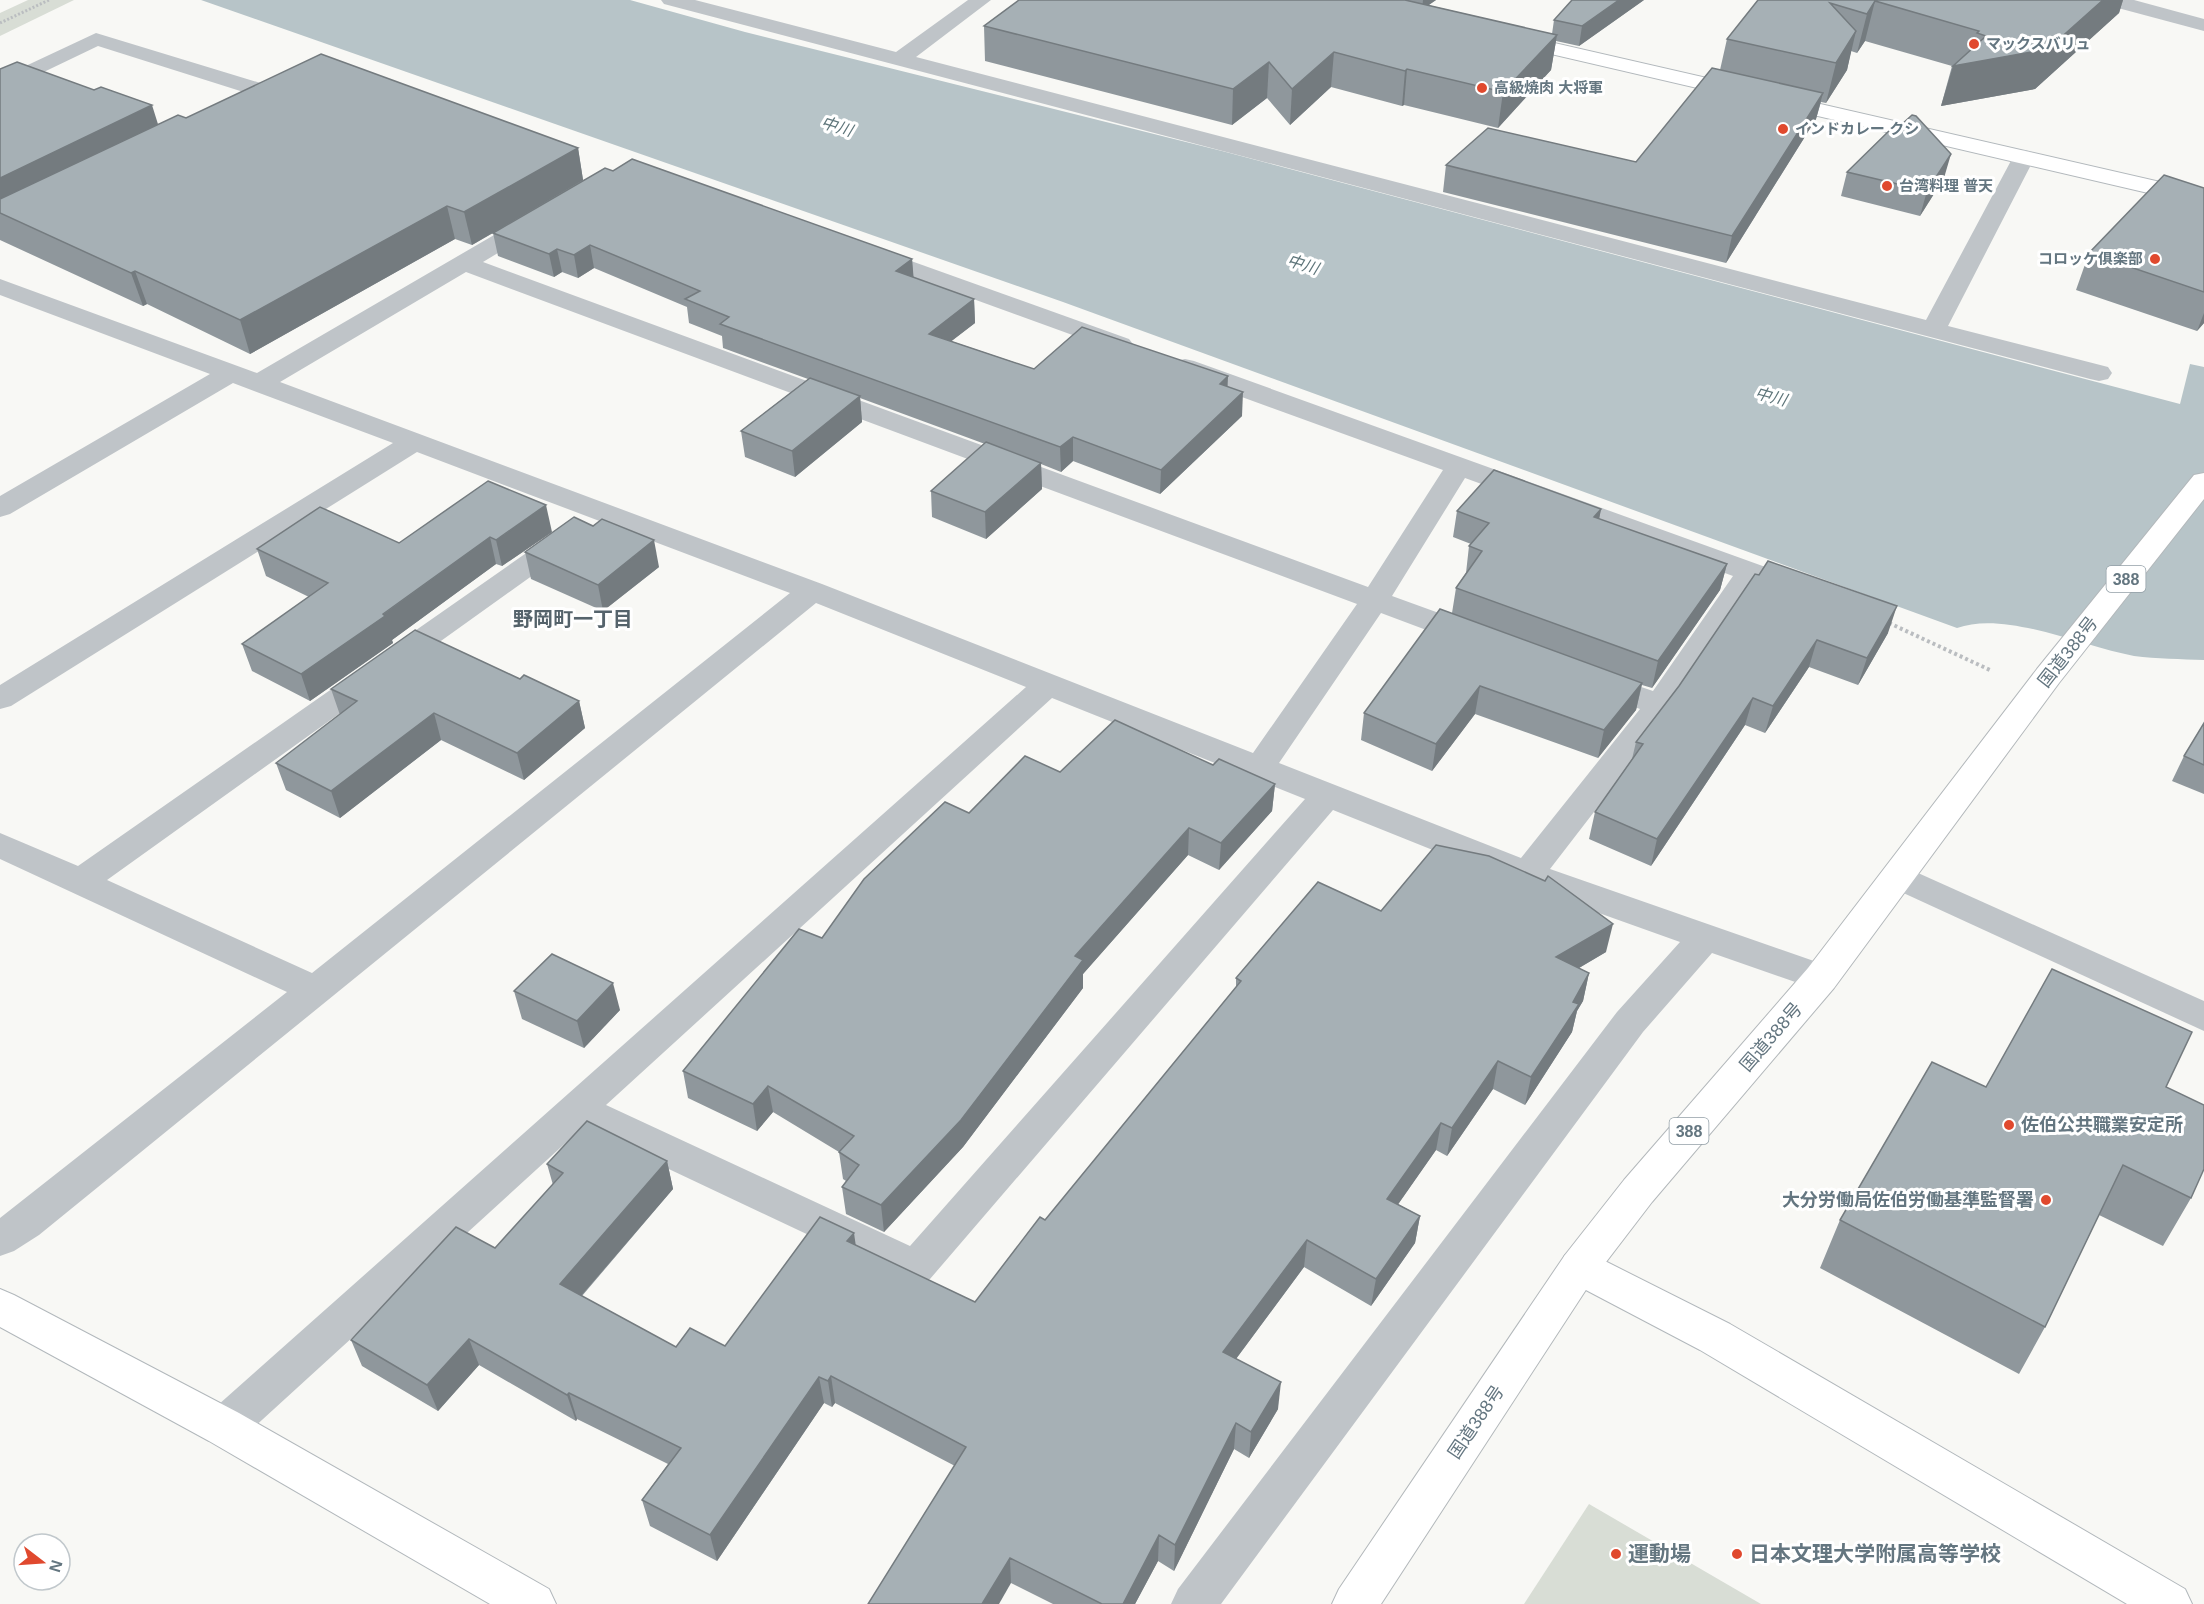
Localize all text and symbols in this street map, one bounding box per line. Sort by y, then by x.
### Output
place label: マックスバリュ [1986,35,2091,52]
marker: マックスバリュ [1967,37,1981,51]
place label: 高級焼肉 大将軍 [1494,79,1603,96]
marker: 高級焼肉 大将軍 [1475,81,1489,95]
water label: 中川 [819,114,857,140]
place label: インドカレー クシ [1795,120,1919,137]
marker: インドカレー クシ [1776,122,1790,136]
place label: 台湾料理 普天 [1899,177,1993,194]
marker: 台湾料理 普天 [1880,179,1894,193]
place label: コロッケ俱楽部 [2038,250,2143,267]
water label: 中川 [1285,252,1323,278]
marker: コロッケ俱楽部 [2148,252,2162,266]
water label: 中川 [1753,384,1790,409]
road number: 388 [2106,566,2146,592]
district label: 野岡町一丁目 [513,608,633,630]
street label: 国道388号 [2034,613,2102,691]
street label: 国道388号 [1736,999,1806,1075]
place label: 佐伯公共職業安定所 [2021,1115,2183,1135]
road number: 388 [1670,1118,1708,1144]
marker: 佐伯公共職業安定所 [2002,1118,2016,1132]
place label: 大分労働局佐伯労働基準監督署 [1782,1190,2034,1210]
marker: 大分労働局佐伯労働基準監督署 [2039,1193,2053,1207]
street label: 国道388号 [1444,1382,1508,1462]
north arrow [12,1532,72,1592]
place label: 運動場 [1628,1542,1691,1565]
place label: 日本文理大学附属高等学校 [1749,1542,2001,1565]
marker: 運動場 [1609,1547,1623,1561]
marker: 日本文理大学附属高等学校 [1730,1547,1744,1561]
text: N [46,1558,66,1574]

